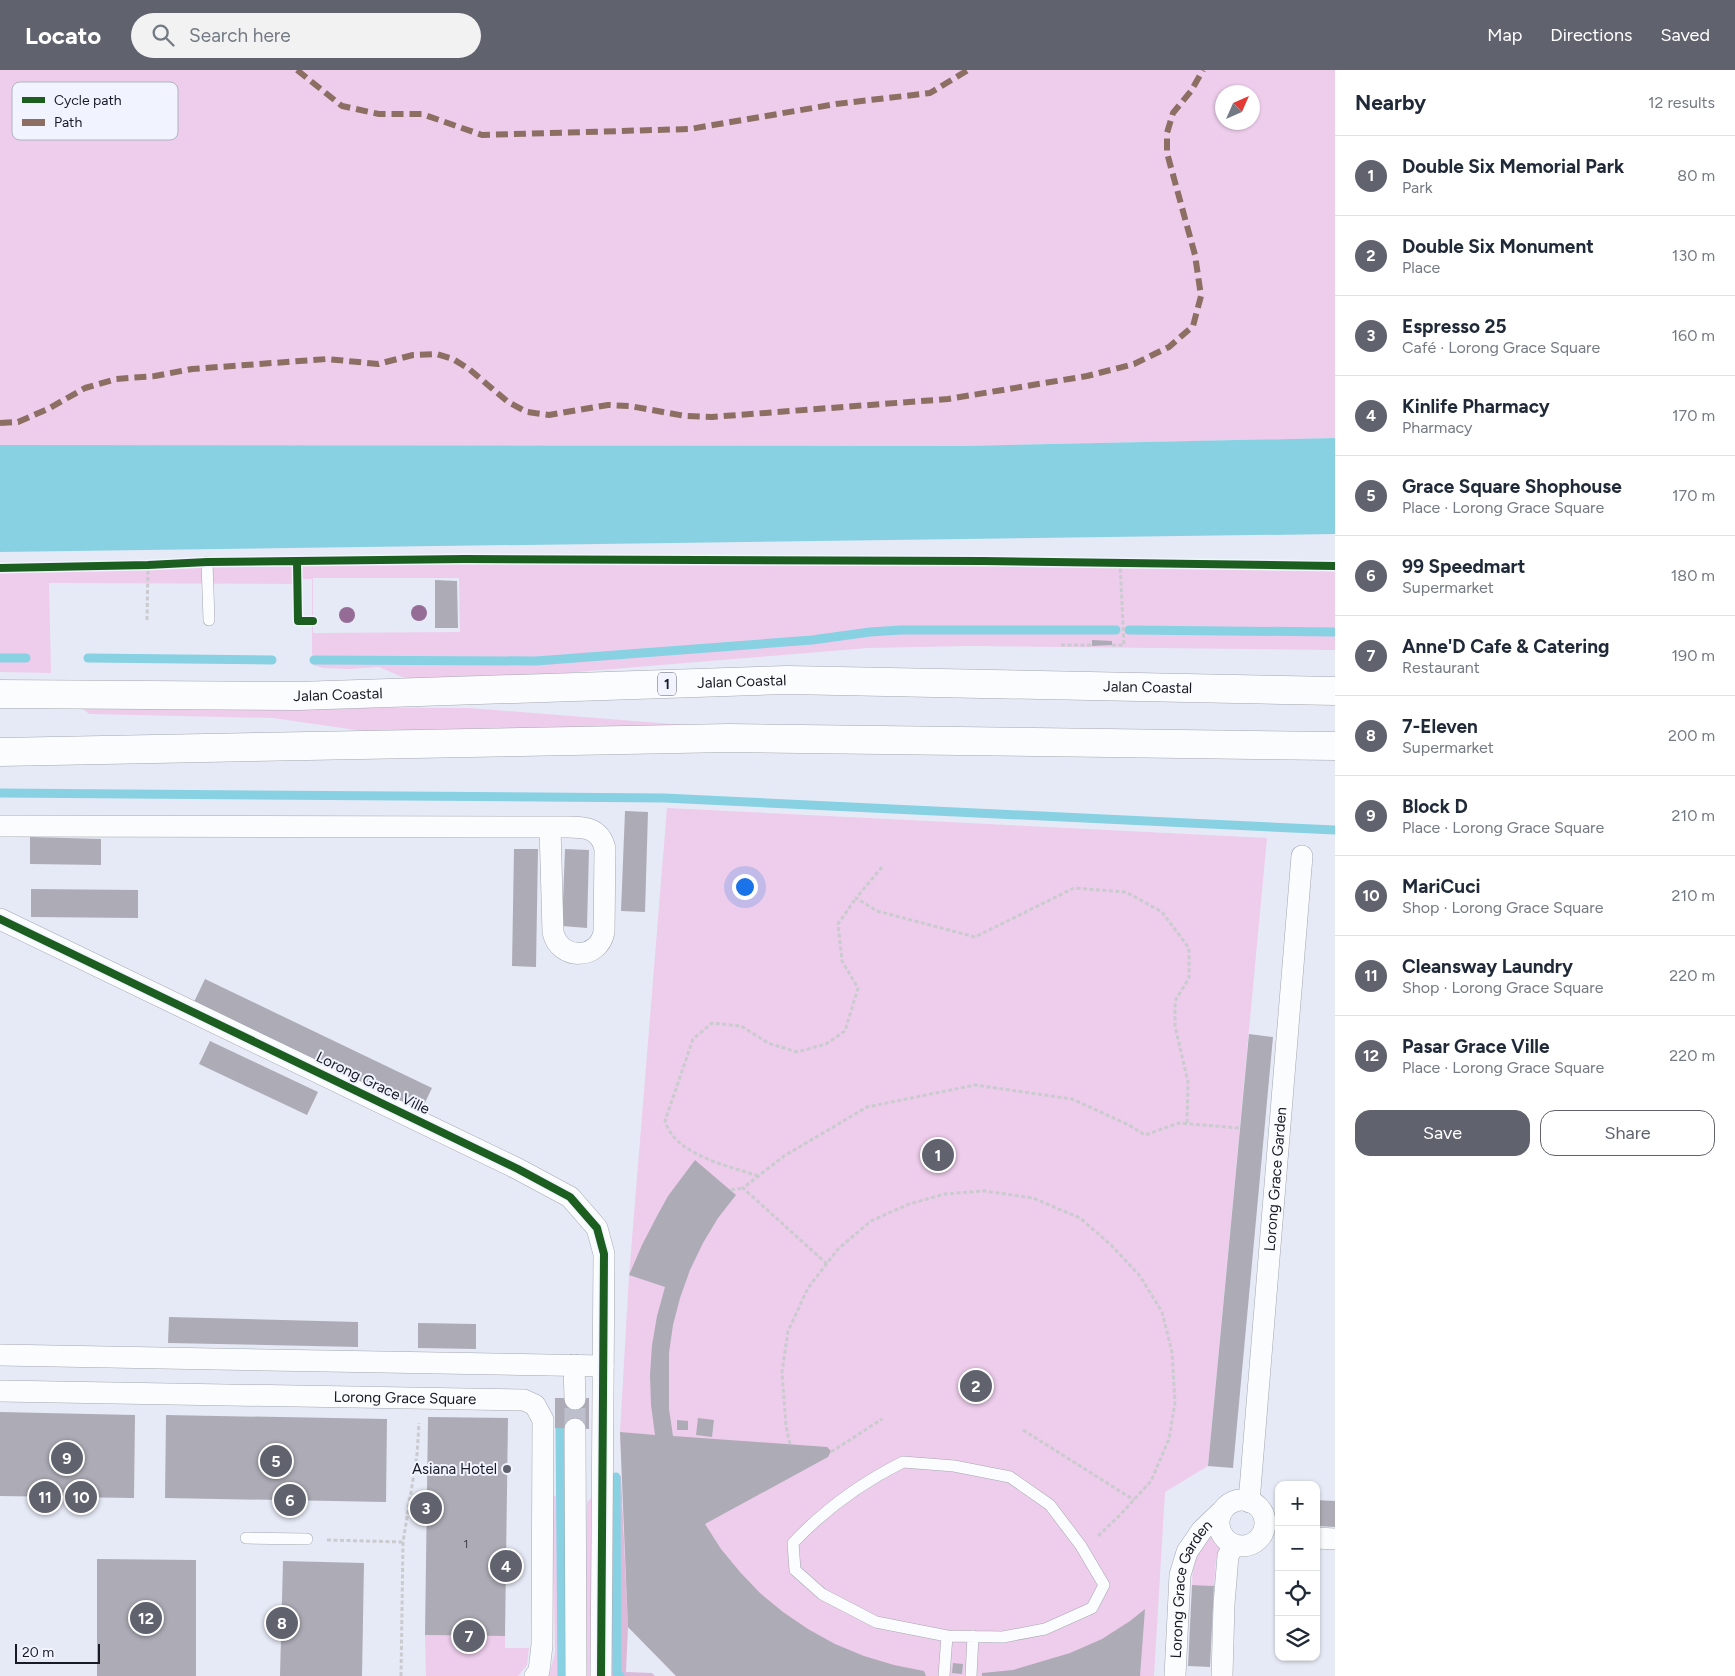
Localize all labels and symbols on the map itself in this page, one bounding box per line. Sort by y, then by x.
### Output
legend [12,82,178,140]
north arrow [1215,85,1260,130]
text: Cycle path [54,92,122,109]
text: Path [54,114,82,131]
street label: Jalan Coastal [697,671,787,692]
road number: 1 [658,672,676,696]
street label: Jalan Coastal [1103,677,1192,697]
street label: Jalan Coastal [293,684,383,705]
your location [732,874,758,900]
street label: Lorong Grace Ville [313,1048,433,1118]
street label: Lorong Grace Garden [1261,1106,1290,1252]
pin: 1 [922,1136,954,1174]
pin: 2 [960,1367,992,1405]
street label: Lorong Grace Square [333,1388,476,1408]
pin: 9 [51,1439,83,1477]
pin: 5 [260,1442,292,1480]
place label: Asiana Hotel [412,1460,497,1478]
marker: Asiana Hotel [501,1463,513,1475]
pin: 11 [29,1478,61,1516]
pin: 10 [65,1478,97,1516]
pin: 6 [274,1481,306,1519]
pin: 3 [410,1489,442,1527]
street label: Lorong Grace Garden [1167,1516,1216,1659]
house number: 1 [464,1537,468,1551]
pin: 4 [490,1547,522,1585]
pin: 12 [130,1599,162,1637]
pin: 8 [266,1604,298,1642]
pin: 7 [453,1617,485,1655]
scale bar [15,1641,100,1664]

